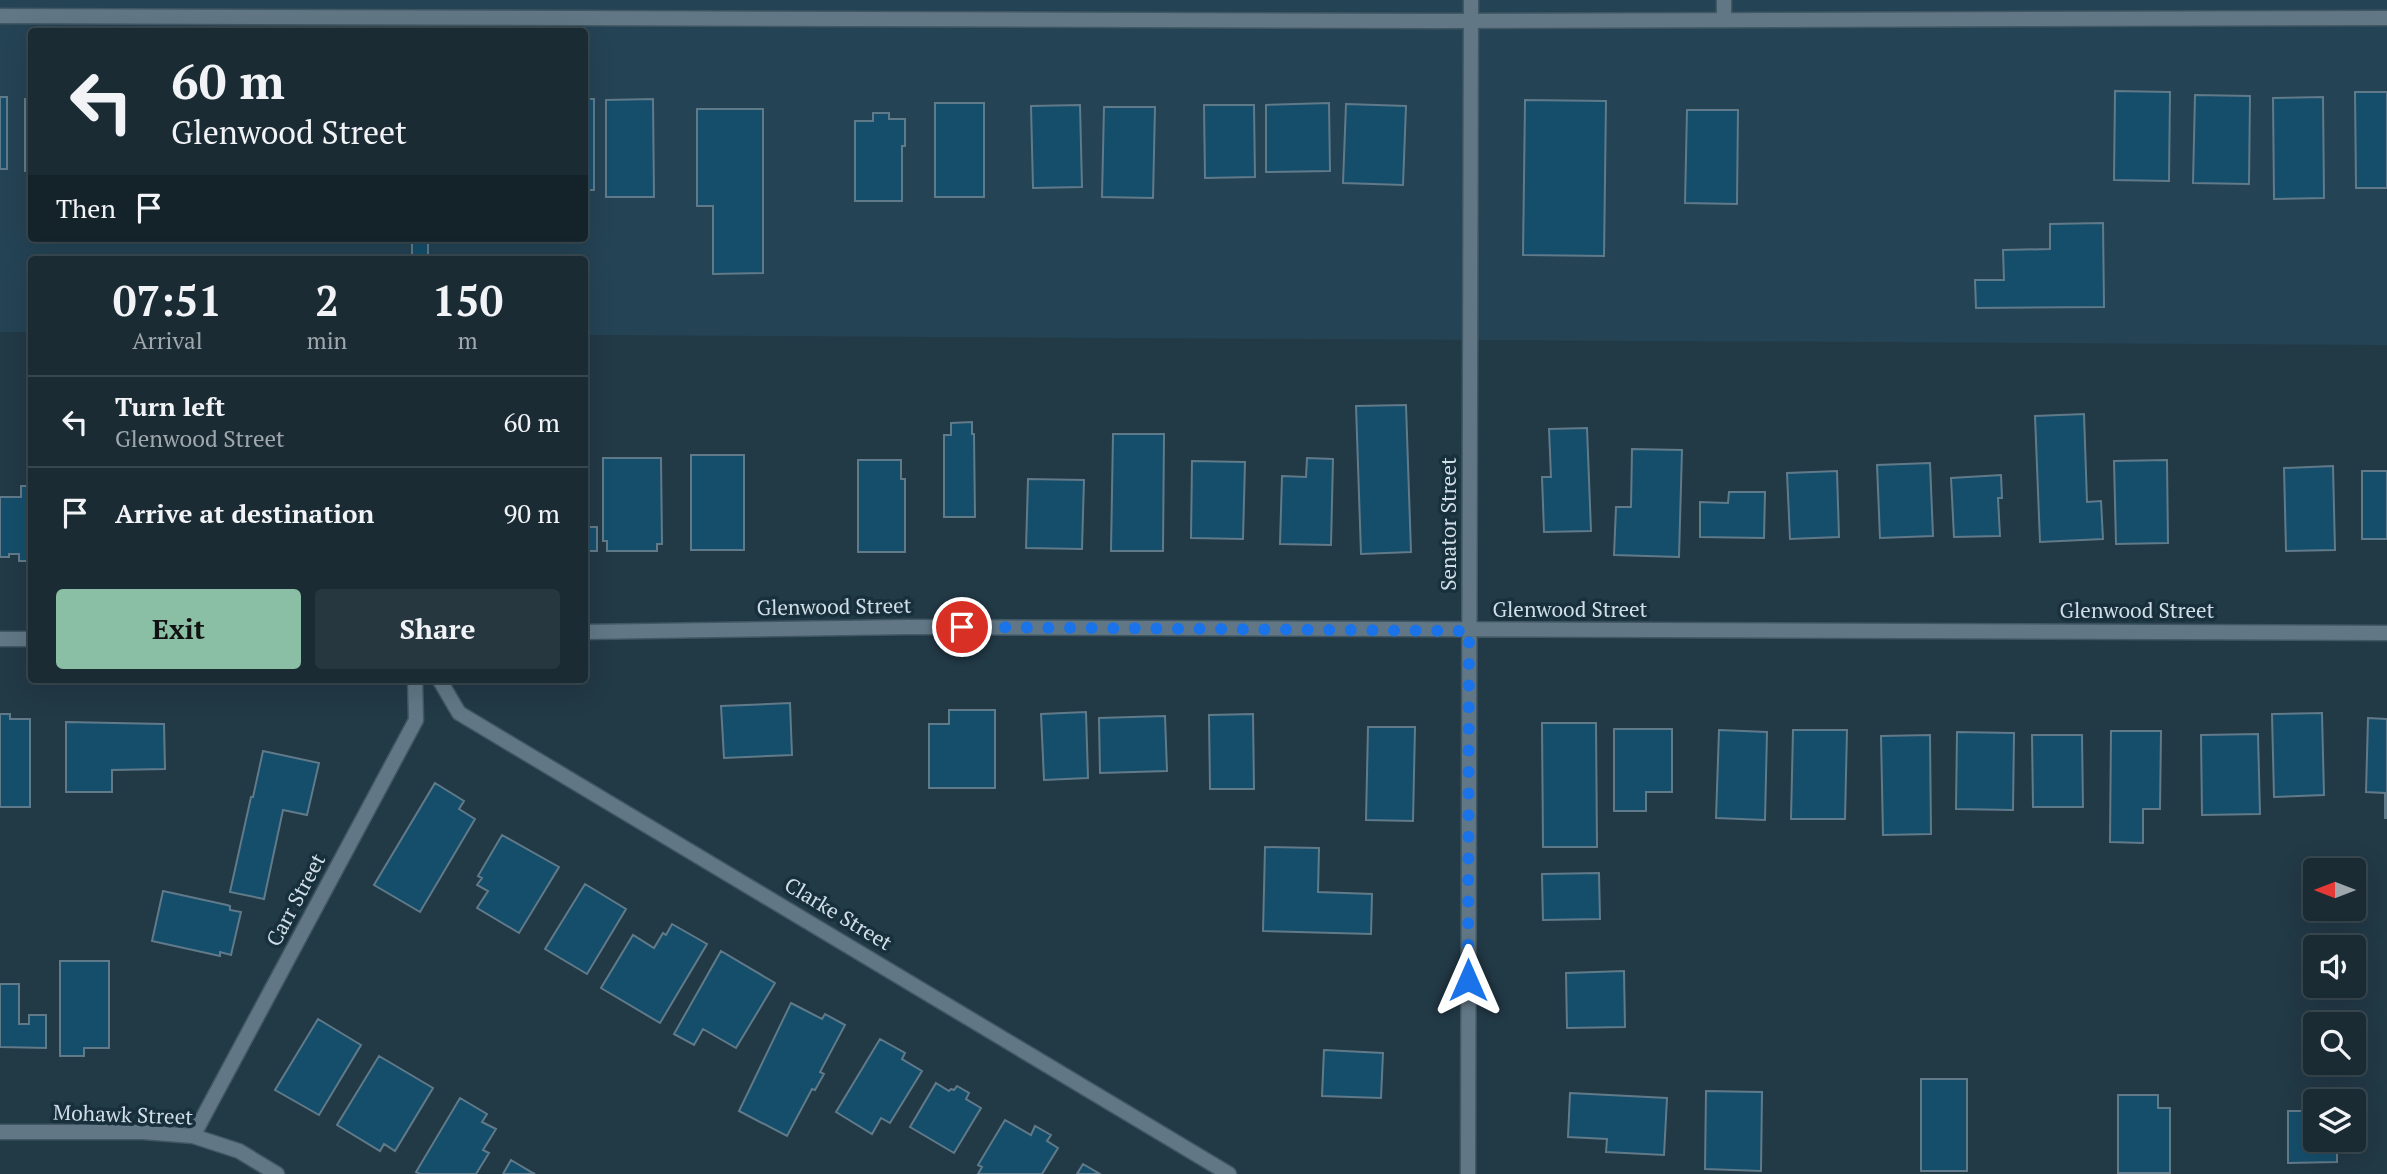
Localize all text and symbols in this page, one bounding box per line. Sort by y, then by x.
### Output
text: 60 m [171,48,285,113]
icon: left [56,56,147,147]
text: Glenwood Street [171,111,407,153]
icon: arrive [130,189,168,227]
text: Then [56,191,116,225]
text: 07:51 [113,272,222,328]
text: 2 [315,272,339,328]
text: 150 [432,272,503,328]
text: Arrival [132,325,203,356]
text: min [307,325,347,356]
text: m [458,325,478,356]
text: Turn left [115,389,225,423]
icon: left [56,403,94,441]
text: 60 m [504,405,560,439]
text: Glenwood Street [115,423,285,454]
street label: Senator Street [1434,457,1462,591]
icon: arrive [56,494,94,532]
text: Arrive at destination [115,496,374,530]
text: 90 m [504,496,560,530]
button: Exit [56,589,301,669]
button: Share [315,589,560,669]
street label: Glenwood Street [756,591,912,621]
street label: Glenwood Street [1493,595,1648,623]
street label: Glenwood Street [2060,596,2215,624]
pin [932,597,992,657]
icon: arrive [943,608,981,646]
street label: Carr Street [259,848,331,951]
north arrow [2303,858,2366,920]
map controls [2303,858,2366,1152]
street label: Clarke Street [780,870,898,956]
button: sound [2303,935,2366,998]
position arrow [1431,943,1505,1017]
button: search [2303,1012,2366,1075]
button: layers [2303,1089,2366,1152]
street label: Mohawk Street [53,1098,194,1130]

